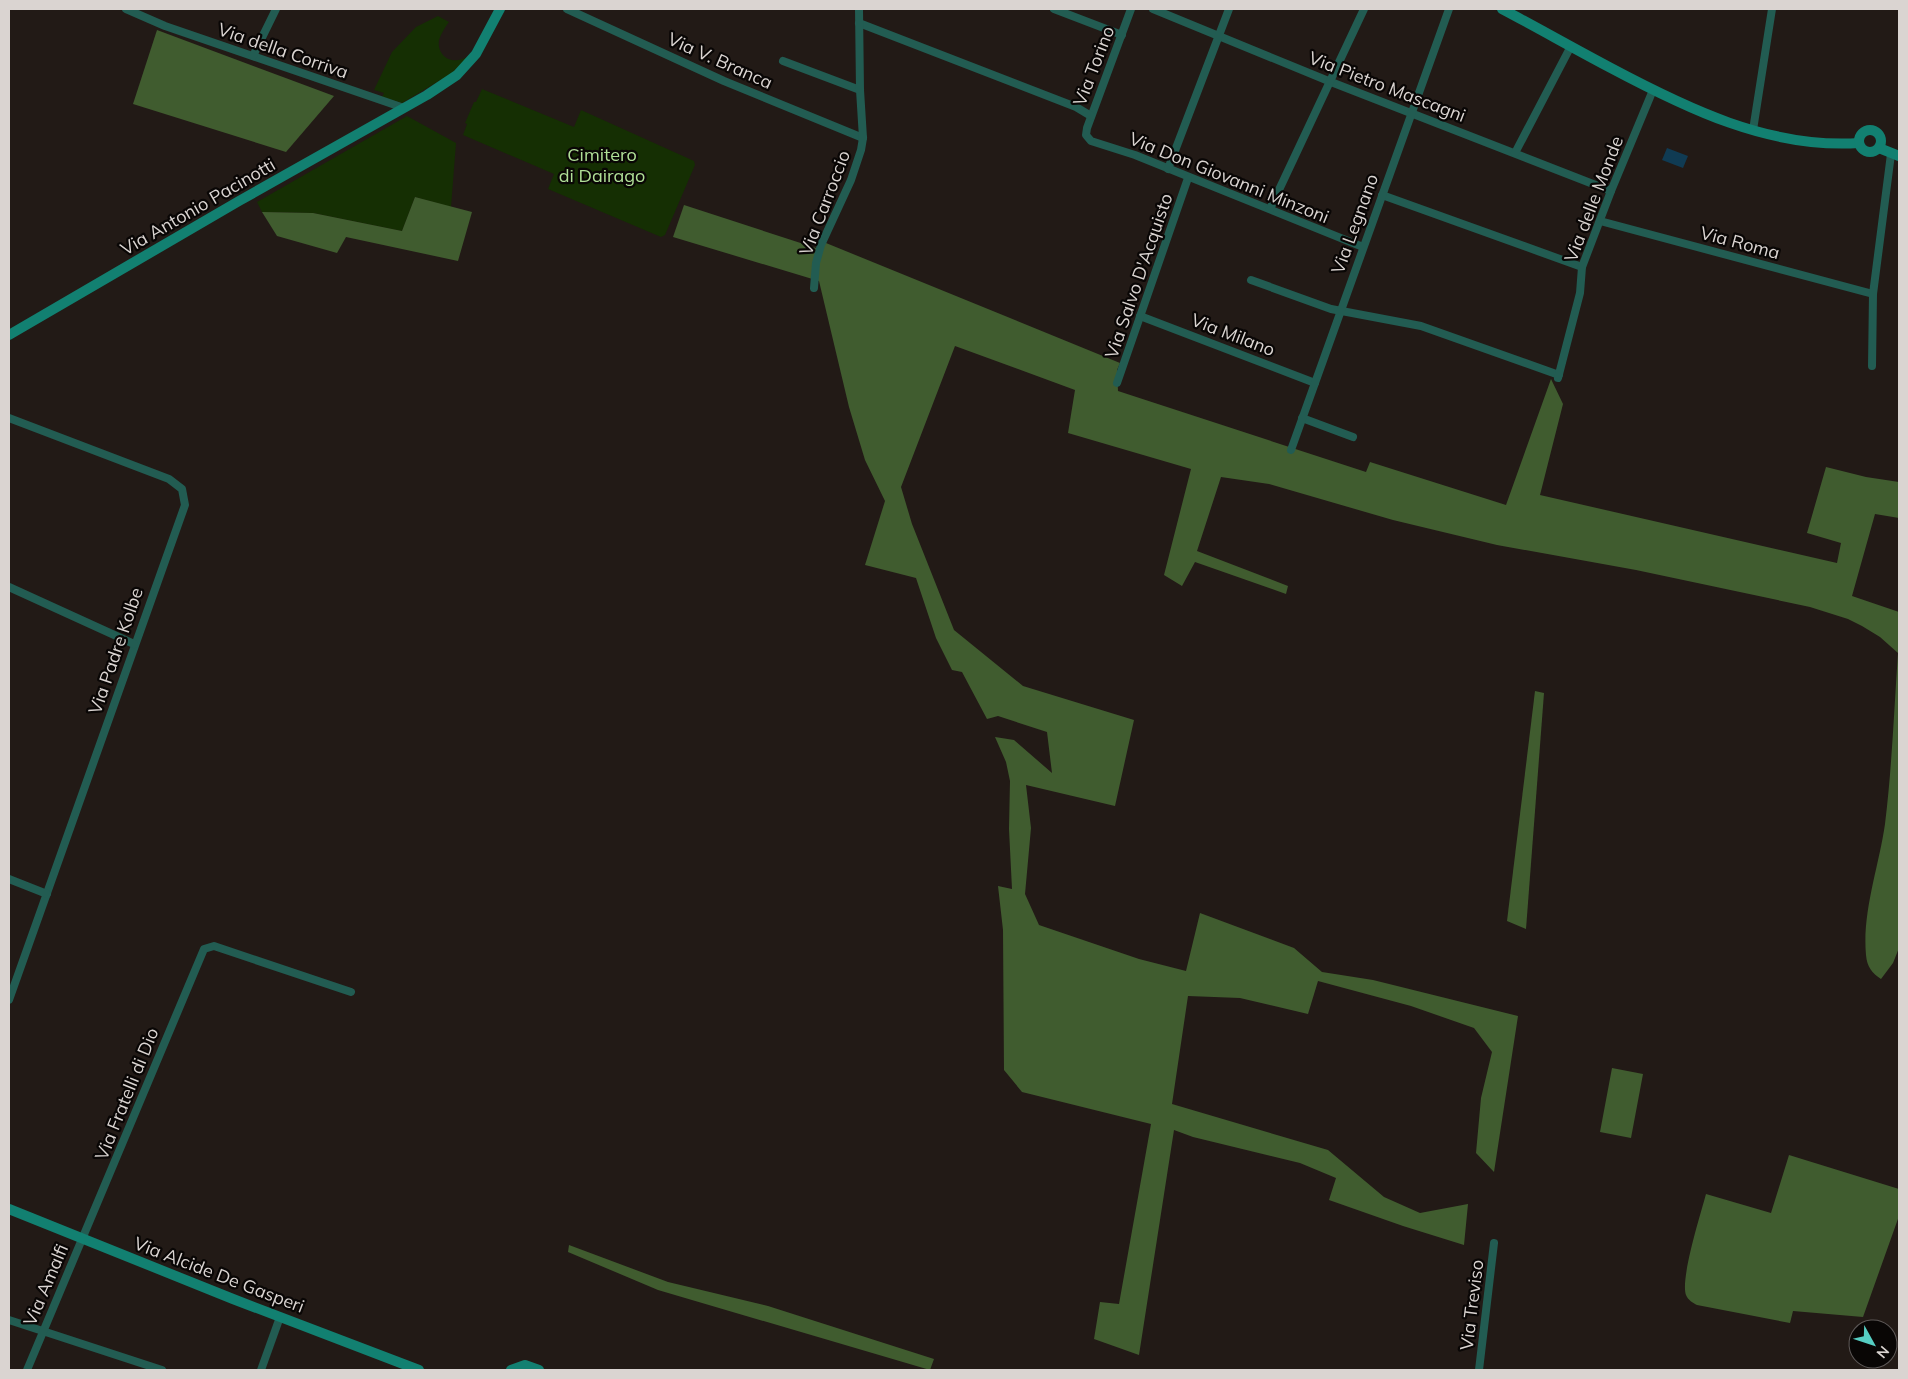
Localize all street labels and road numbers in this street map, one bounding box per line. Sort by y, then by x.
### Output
street label: Via della Corriva [215,17,351,84]
street label: Via Torino [1068,23,1119,109]
street label: Via V. Branca [664,27,776,94]
street label: Via Pietro Mascagni [1305,46,1469,127]
street label: Via Don Giovanni Minzoni [1126,127,1333,228]
street label: Via delle Monde [1559,133,1628,265]
street label: Via Carroccio [794,147,855,259]
street label: Via Antonio Pacinotti [116,153,279,260]
street label: Via Legnano [1326,171,1383,277]
street label: Via Salvo D'Acquisto [1099,190,1178,361]
street label: Via Roma [1698,221,1782,264]
street label: Via Milano [1188,308,1278,361]
street label: Via Padre Kolbe [83,584,148,717]
street label: Via Fratelli di Dio [89,1024,164,1163]
street label: Via Alcide De Gasperi [131,1231,308,1318]
street label: Via Amalfi [18,1240,73,1329]
street label: Via Treviso [1455,1258,1488,1352]

